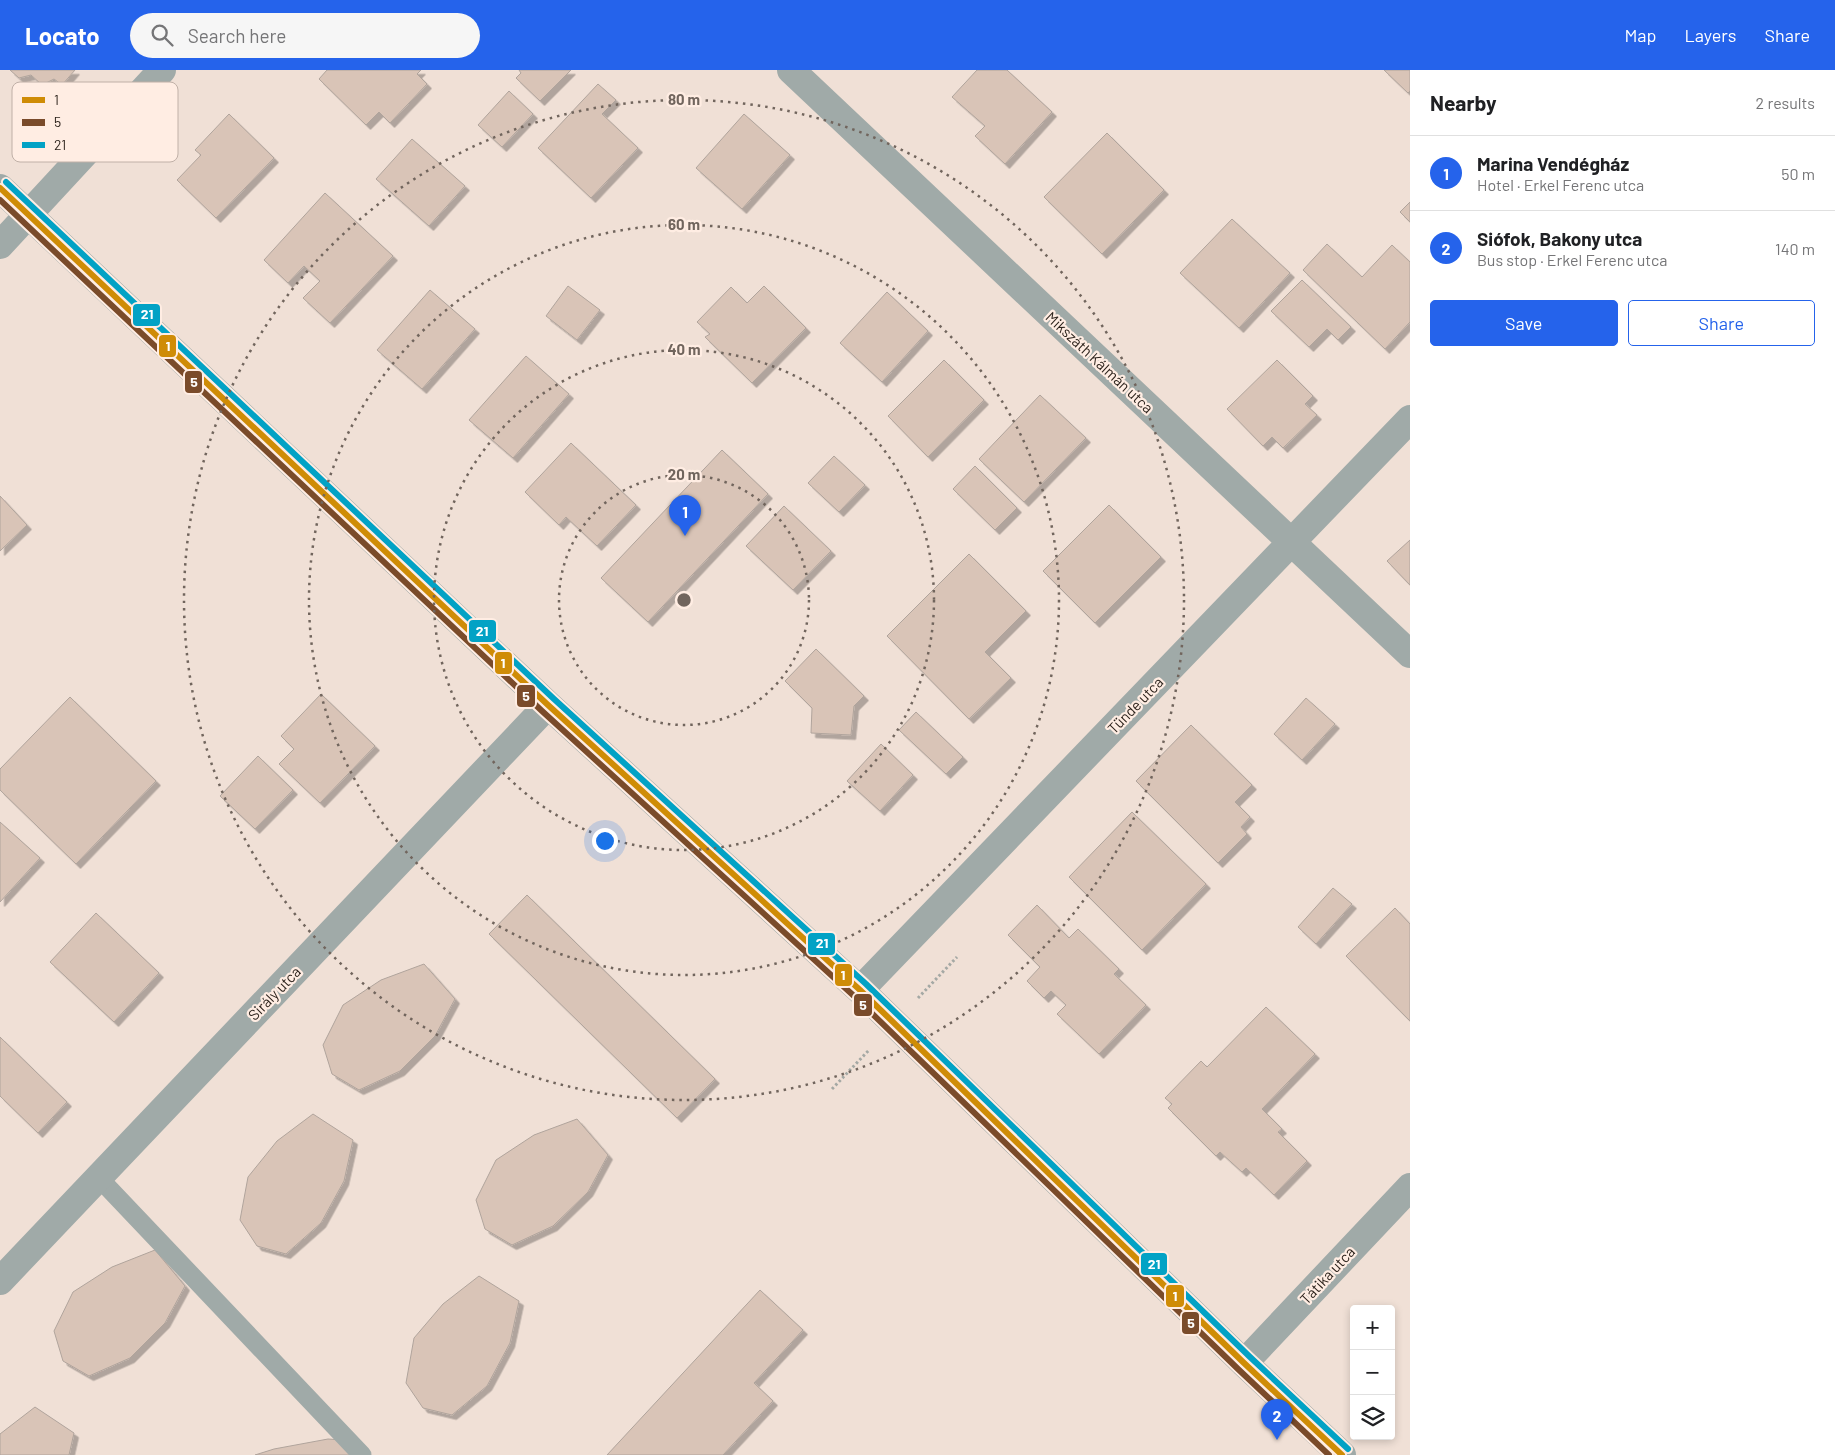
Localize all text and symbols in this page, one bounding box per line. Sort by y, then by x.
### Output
search box [130,13,480,58]
text: Locato [25,21,100,50]
icon: search [148,21,176,49]
text: Search here [188,24,286,47]
text: Map [1624,24,1656,46]
text: Layers [1684,24,1737,46]
text: Share [1765,24,1810,46]
legend [12,82,178,162]
text: 80 m [668,90,700,108]
text: Nearby [1430,90,1496,115]
text: 1 [54,91,59,108]
text: 2 results [1756,93,1815,112]
text: 5 [54,113,61,130]
text: 21 [54,136,66,153]
text: Marina Vendégház [1477,152,1629,175]
text: 1 [1443,164,1449,183]
text: 50 m [1781,164,1815,183]
text: Hotel · Erkel Ferenc utca [1477,175,1644,194]
text: 60 m [668,215,700,233]
text: Siófok, Bakony utca [1477,227,1642,250]
text: 2 [1442,239,1450,258]
text: 140 m [1775,239,1815,258]
text: Bus stop · Erkel Ferenc utca [1477,250,1667,269]
button: Save [1430,300,1618,346]
button: Share [1628,300,1815,346]
line badge: 21 [132,303,161,327]
text: 21 [141,305,153,322]
street label: Mikszáth Kálmán utca [1043,308,1157,416]
line badge: 1 [158,334,177,358]
text: 1 [166,337,171,354]
text: 40 m [667,340,701,358]
line badge: 5 [184,370,203,394]
text: 5 [190,373,198,390]
text: 20 m [668,465,700,483]
pin: 1 [669,495,701,536]
centre of rings [675,591,693,609]
line badge: 21 [468,619,497,643]
text: 21 [476,622,488,639]
line badge: 1 [494,651,513,675]
text: 1 [501,654,506,671]
street label: Tünde utca [1104,673,1166,737]
line badge: 5 [516,684,536,708]
text: 5 [522,687,530,704]
your location [592,828,618,854]
line badge: 21 [807,932,836,956]
text: 21 [816,934,828,951]
street label: Sirály utca [244,962,304,1024]
line badge: 1 [834,963,853,987]
text: 1 [841,966,846,983]
line badge: 5 [853,993,873,1017]
text: 5 [859,996,867,1013]
street label: Tátika utca [1296,1243,1358,1307]
line badge: 21 [1140,1252,1168,1276]
text: 21 [1148,1255,1160,1272]
line badge: 1 [1165,1284,1185,1308]
text: 1 [1173,1287,1178,1304]
map controls [1350,1305,1395,1440]
button: + [1350,1305,1395,1350]
line badge: 5 [1181,1311,1200,1335]
text: 5 [1187,1314,1195,1331]
button: − [1350,1350,1395,1395]
button: layers [1350,1395,1395,1440]
pin: 2 [1261,1399,1293,1440]

